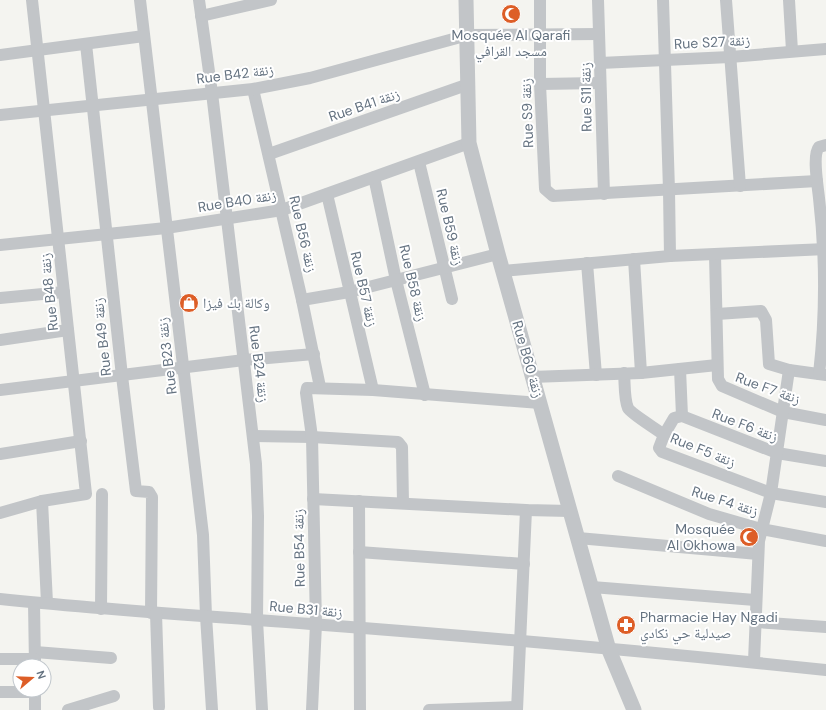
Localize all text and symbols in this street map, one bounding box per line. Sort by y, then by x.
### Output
mosque icon: Mosquée Al Qarafi مسجد القرافي [500,3,522,25]
place label: Mosquée Al Qarafi مسجد القرافي [452,26,571,63]
street label: Rue S27 زنقة [673,31,751,53]
street label: Rue B42 زنقة [195,60,275,88]
street label: Rue S11 زنقة [576,62,596,132]
street label: Rue S9 زنقة [517,78,537,148]
street label: Rue B41 زنقة [326,84,402,126]
street label: Rue B40 زنقة [196,186,278,216]
street label: Rue B59 زنقة [432,187,468,267]
street label: Rue B56 زنقة [285,194,321,274]
street label: Rue B58 زنقة [395,243,431,323]
street label: Rue B57 زنقة [347,249,381,329]
street label: Rue B48 زنقة [36,252,62,332]
shop icon: وكالة بك فيزا [178,292,200,314]
place label: وكالة بك فيزا [203,294,270,312]
street label: Rue B49 زنقة [89,297,115,377]
street label: Rue B23 زنقة [153,316,181,396]
street label: Rue B60 زنقة [508,318,548,400]
street label: Rue B24 زنقة [245,324,273,404]
street label: Rue F7 زنقة [733,368,803,408]
street label: Rue F6 زنقة [710,404,780,446]
street label: Rue F5 زنقة [668,429,738,471]
street label: Rue F4 زنقة [690,482,760,520]
street label: Rue B54 زنقة [289,509,309,587]
place label: Mosquée Al Okhowa [667,520,735,554]
mosque icon: Mosquée Al Okhowa [738,526,760,548]
street label: Rue B31 زنقة [269,597,343,621]
place label: Pharmacie Hay Ngadi صيدلية حي نكادي [640,608,778,645]
pharmacy icon: Pharmacie Hay Ngadi صيدلية حي نكادي [615,614,637,636]
north arrow [12,658,52,698]
text: N [34,669,49,681]

